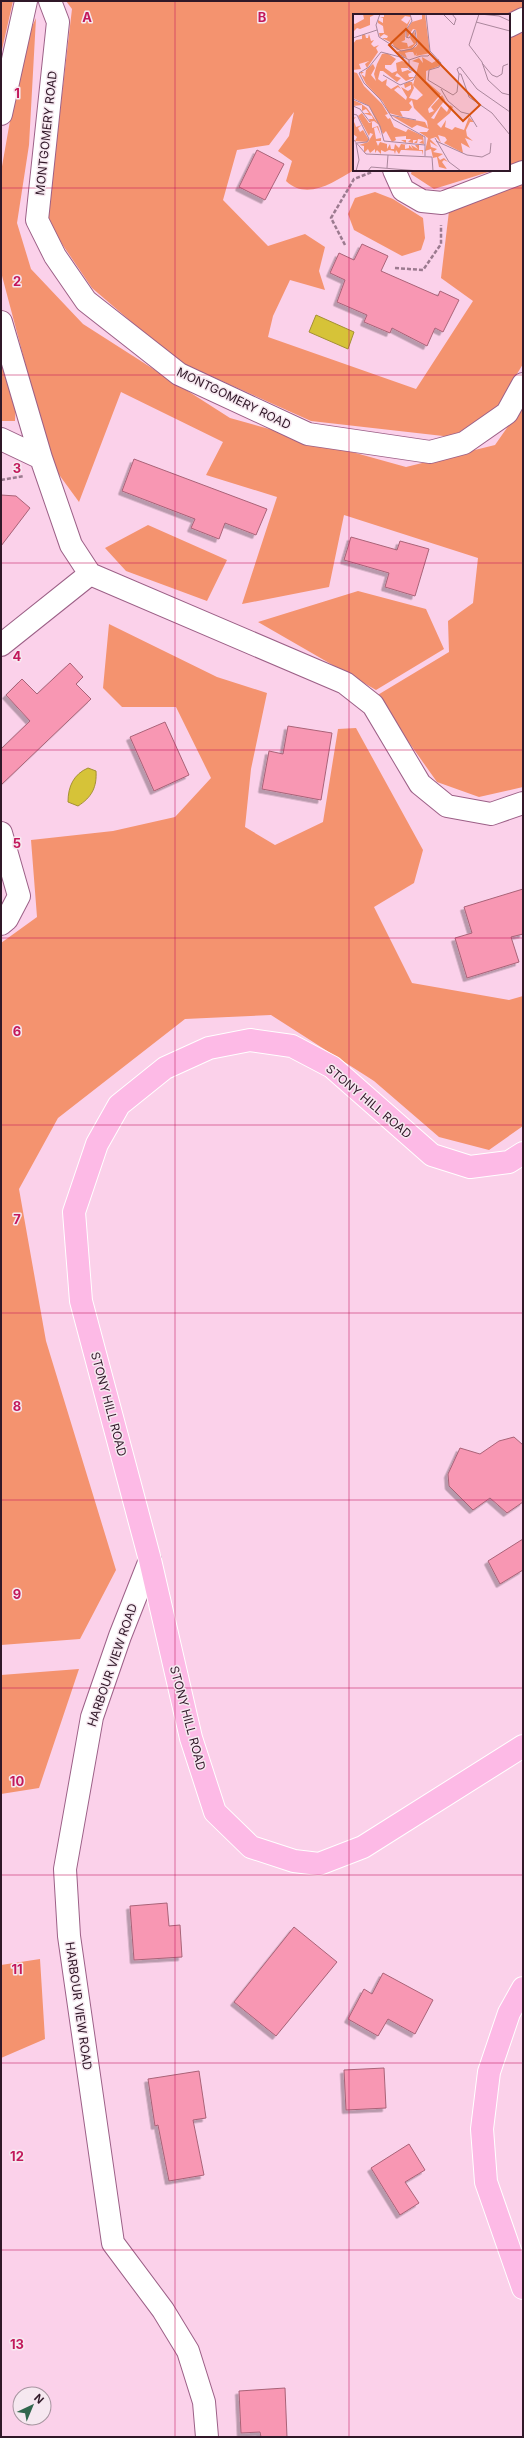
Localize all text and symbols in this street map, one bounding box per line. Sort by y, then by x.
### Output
text: A [82,9,92,25]
text: B [258,9,267,25]
inset map [353,14,510,171]
street label: MONTGOMERY ROAD [32,70,60,196]
text: 1 [14,85,20,101]
text: 2 [13,273,21,289]
street label: MONTGOMERY ROAD [175,364,293,432]
text: 3 [13,460,21,476]
text: 4 [13,648,22,664]
text: 5 [13,835,21,851]
text: 6 [13,1023,21,1039]
street label: STONY HILL ROAD [323,1061,415,1141]
text: 7 [13,1211,21,1227]
street label: STONY HILL ROAD [88,1350,130,1458]
text: 8 [13,1398,21,1414]
text: 9 [13,1586,21,1602]
street label: HARBOUR VIEW ROAD [84,1601,140,1729]
street label: STONY HILL ROAD [167,1664,209,1772]
text: 10 [10,1773,24,1789]
street label: HARBOUR VIEW ROAD [63,1941,95,2071]
text: 11 [11,1961,23,1977]
text: 12 [10,2148,24,2164]
text: 13 [10,2336,24,2352]
north arrow [12,2386,52,2426]
text: N [31,2391,47,2407]

